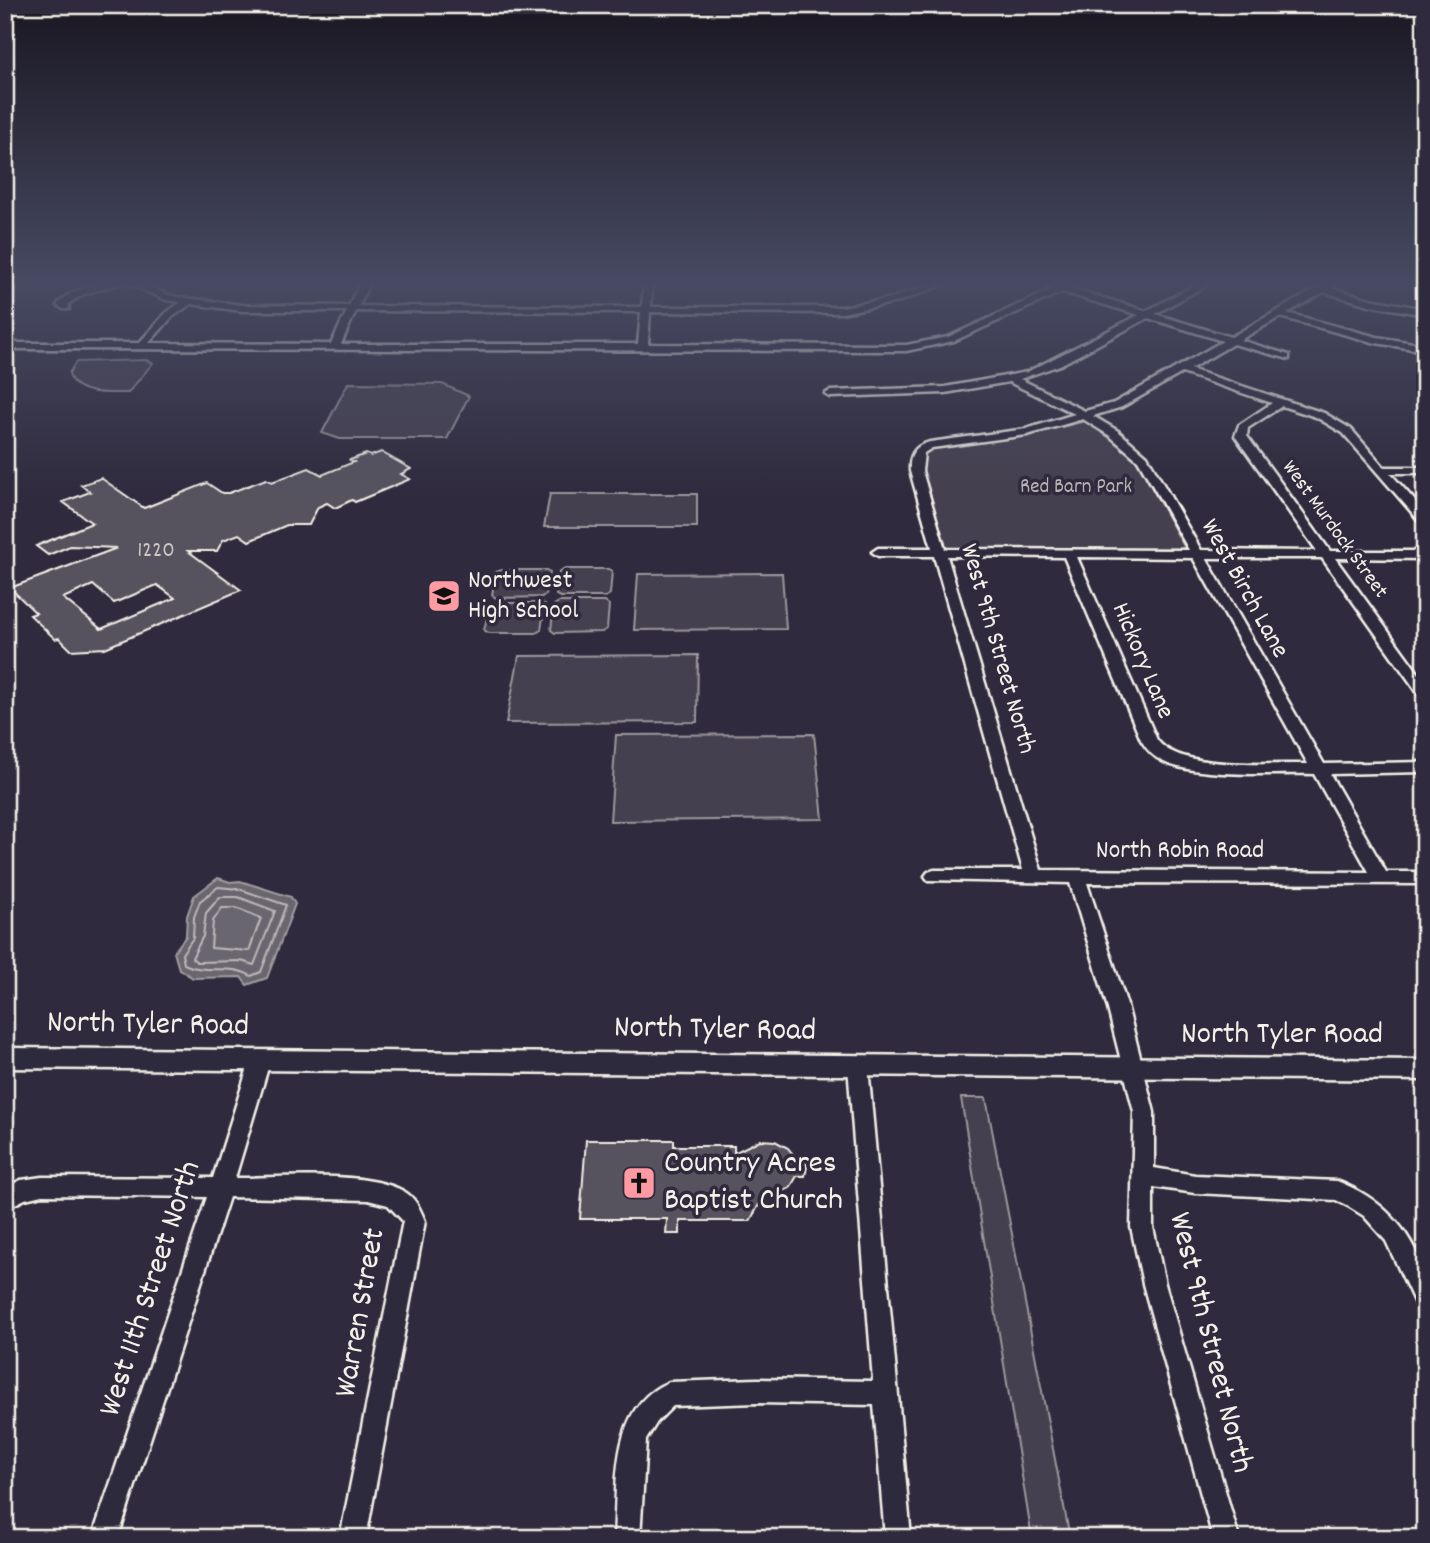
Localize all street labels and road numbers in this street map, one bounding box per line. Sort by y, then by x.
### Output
street label: West Murdock Street [1274,455,1394,605]
street label: West Birch Lane [1190,513,1298,665]
street label: West 9th Street North [949,540,1045,758]
street label: Hickory Lane [1101,597,1183,725]
street label: North Robin Road [1096,833,1264,870]
street label: North Tyler Road [47,1001,249,1051]
street label: North Tyler Road [614,1006,816,1056]
street label: North Tyler Road [1181,1013,1383,1059]
street label: West 11th Street North [89,1155,215,1423]
street label: West 9th Street North [1154,1208,1264,1478]
street label: Warren Street [324,1225,400,1401]

